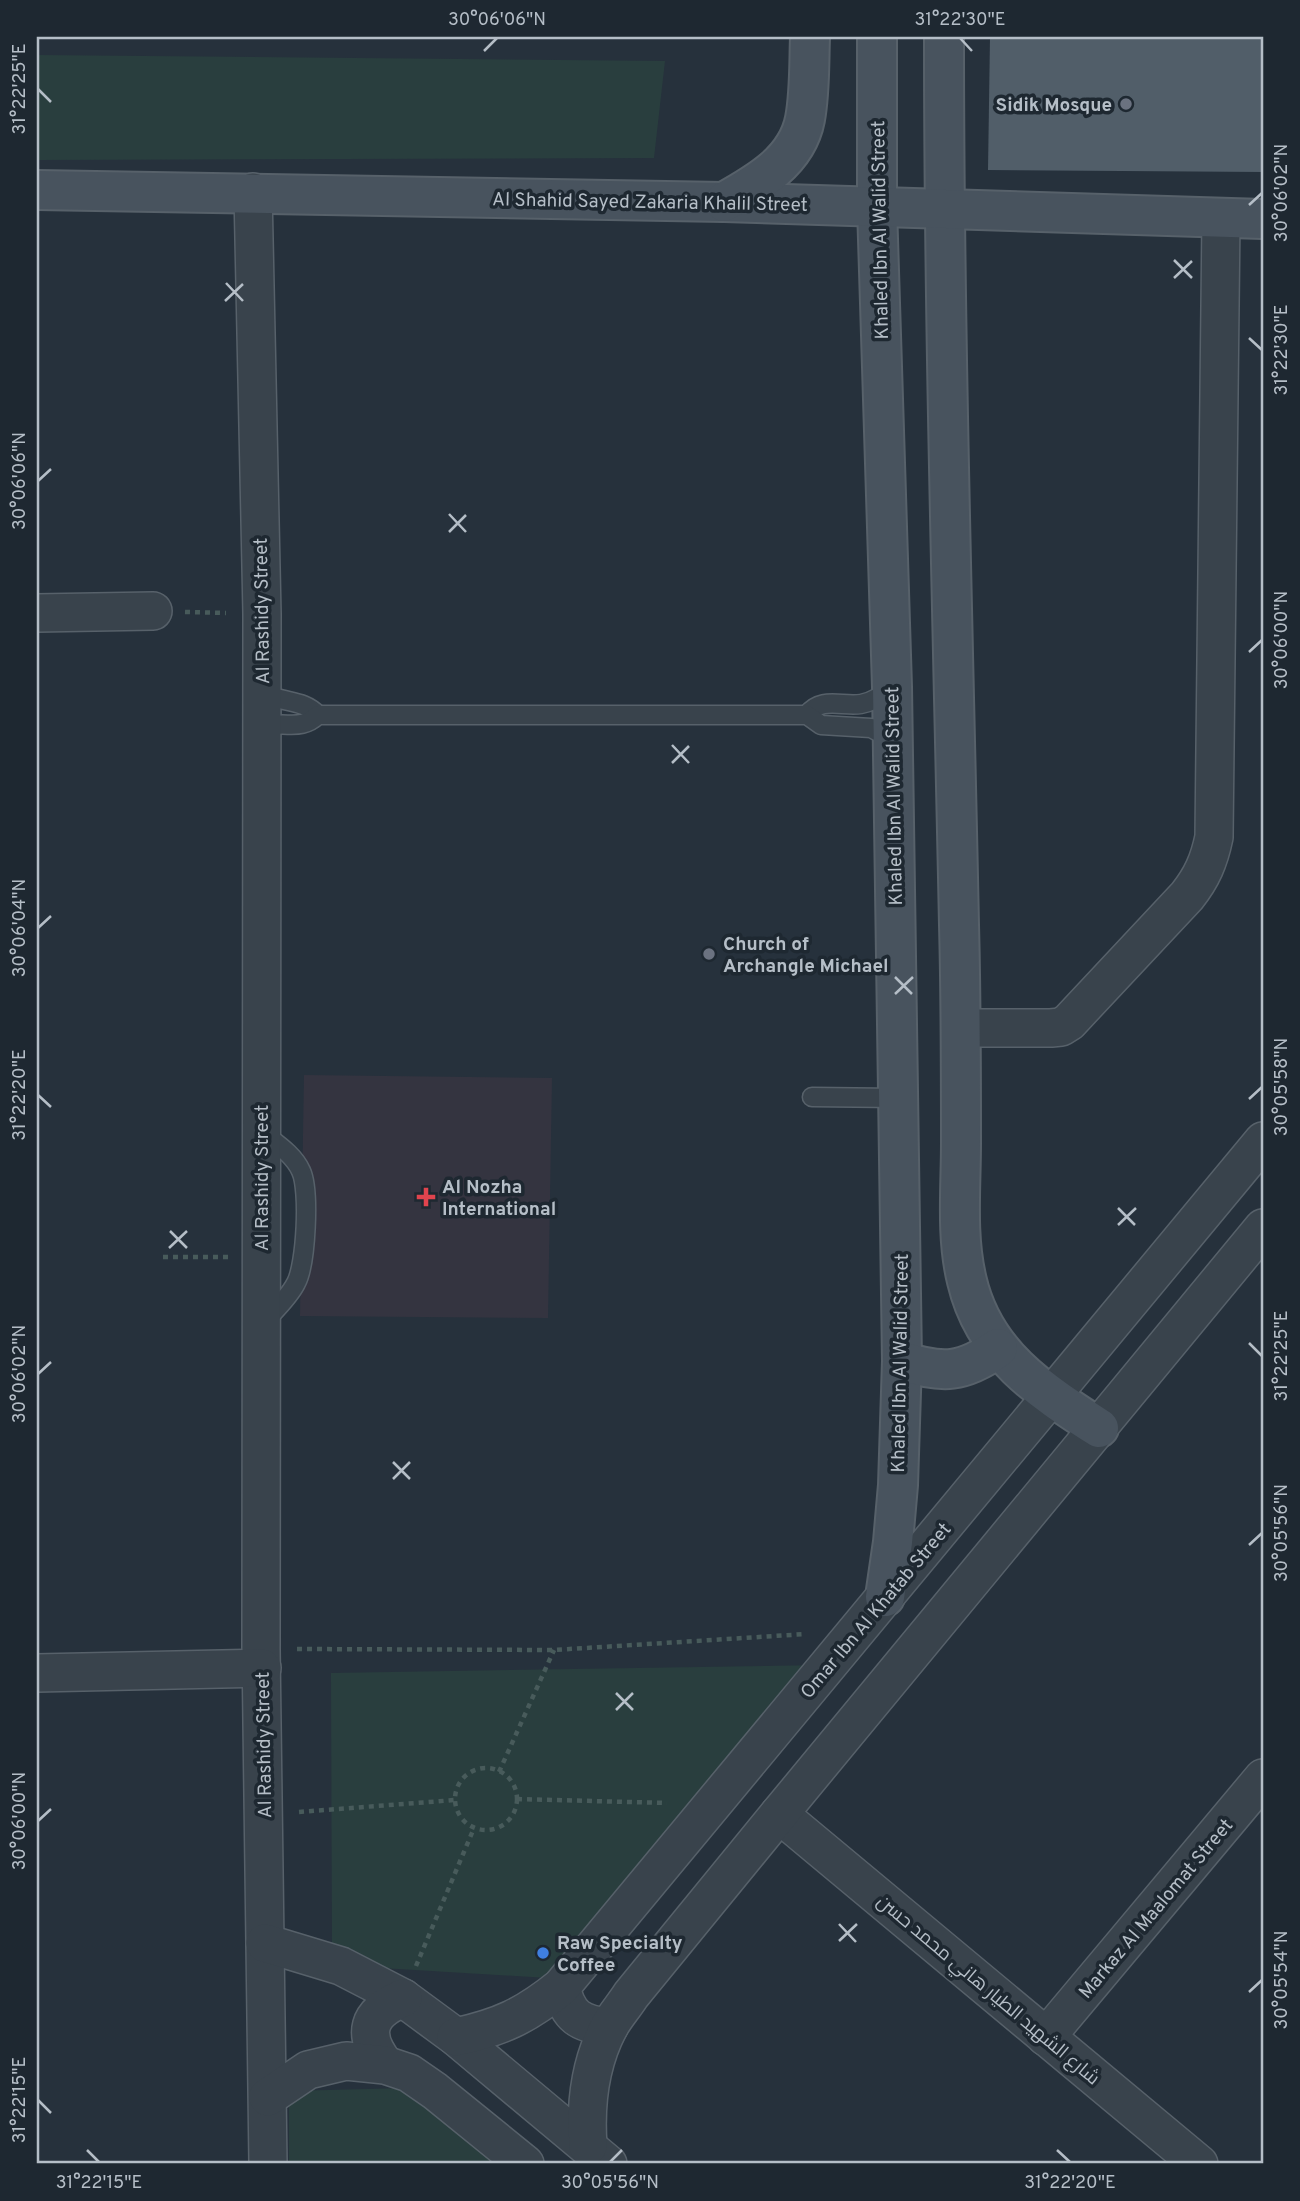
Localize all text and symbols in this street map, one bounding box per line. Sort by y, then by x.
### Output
text: 30°06'06"N [448,9,546,32]
text: 31°22'30"E [914,9,1006,32]
text: 31°22'25"E [9,44,32,135]
place label: Sidik Mosque [995,94,1112,118]
marker: Sidik Mosque [1118,96,1134,112]
street label: Khaled Ibn Al Walid Street [867,120,895,340]
text: 30°06'02"N [1271,144,1294,242]
street label: Al Shahid Sayed Zakaria Khalil Street [492,188,808,218]
text: 31°22'30"E [1271,304,1294,396]
text: 30°06'06"N [9,432,32,530]
street label: Al Rashidy Street [250,537,276,685]
text: 30°06'00"N [1271,591,1294,689]
street label: Khaled Ibn Al Walid Street [881,686,909,906]
text: 30°06'04"N [9,879,32,977]
place label: Church of Archangle Michael [723,933,889,979]
marker: Church of Archangle Michael [701,946,717,962]
text: 30°05'58"N [1271,1038,1294,1136]
text: 31°22'20"E [9,1049,32,1141]
street label: Al Rashidy Street [251,1105,275,1251]
place label: Al Nozha International [442,1176,556,1222]
marker: Al Nozha International [416,1187,436,1207]
street label: Khaled Ibn Al Walid Street [887,1253,915,1473]
text: 31°22'25"E [1271,1311,1294,1402]
text: 30°06'02"N [9,1325,32,1423]
text: 30°05'56"N [1271,1484,1294,1582]
street label: Omar Ibn Al Khatab Street [796,1518,957,1704]
street label: Al Rashidy Street [252,1671,278,1819]
text: 30°06'00"N [9,1772,32,1870]
street label: Markaz Al Maalomat Street [1074,1814,1239,2004]
street label: شارع الشهيد الطيار هاني محمد حسن [871,1890,1104,2092]
text: 30°05'54"N [1271,1931,1294,2029]
place label: Raw Specialty Coffee [557,1932,683,1978]
marker: Raw Specialty Coffee [535,1945,551,1961]
text: 31°22'15"E [9,2057,32,2143]
text: 31°22'15"E [56,2172,142,2195]
text: 30°05'56"N [561,2172,659,2195]
text: 31°22'20"E [1024,2172,1116,2195]

